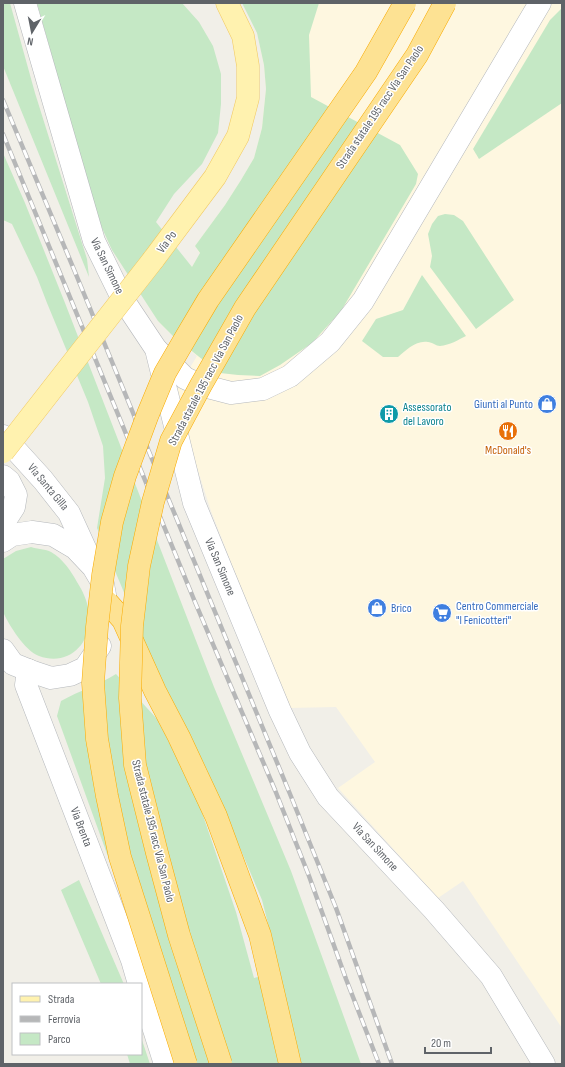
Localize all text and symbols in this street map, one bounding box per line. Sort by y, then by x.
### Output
north arrow [12,12,52,52]
text: N [26,34,34,48]
street label: Strada statale 195 racc Via San Paolo [333,42,427,172]
street label: Via Po [154,228,180,256]
street label: Via San Simone [87,235,127,297]
street label: Strada statale 195 racc Via San Paolo [165,312,247,448]
shop icon: Giunti al Punto [536,393,558,415]
place label: Giunti al Punto [474,397,533,412]
place label: Assessorato del Lavoro [402,400,451,429]
building icon: Assessorato del Lavoro [378,403,400,425]
restaurant icon: McDonald's [497,420,519,442]
place label: McDonald's [485,443,531,458]
street label: Via Santa Gilla [24,461,72,514]
street label: Via San Simone [201,536,239,598]
shop icon: Brico [366,597,388,619]
place label: Centro Commerciale "I Fenicotteri" [456,599,539,628]
place label: Brico [391,601,412,616]
supermarket icon: Centro Commerciale "I Fenicotteri" [431,602,453,624]
street label: Strada statale 195 racc Via San Paolo [128,758,178,904]
street label: Via Brenta [67,805,95,849]
street label: Via San Simone [349,820,401,875]
legend [12,983,142,1055]
text: Strada [48,992,75,1007]
text: Ferrovia [48,1012,81,1027]
scale bar [425,1029,491,1055]
text: Parco [48,1032,71,1047]
text: 20 m [431,1036,451,1051]

